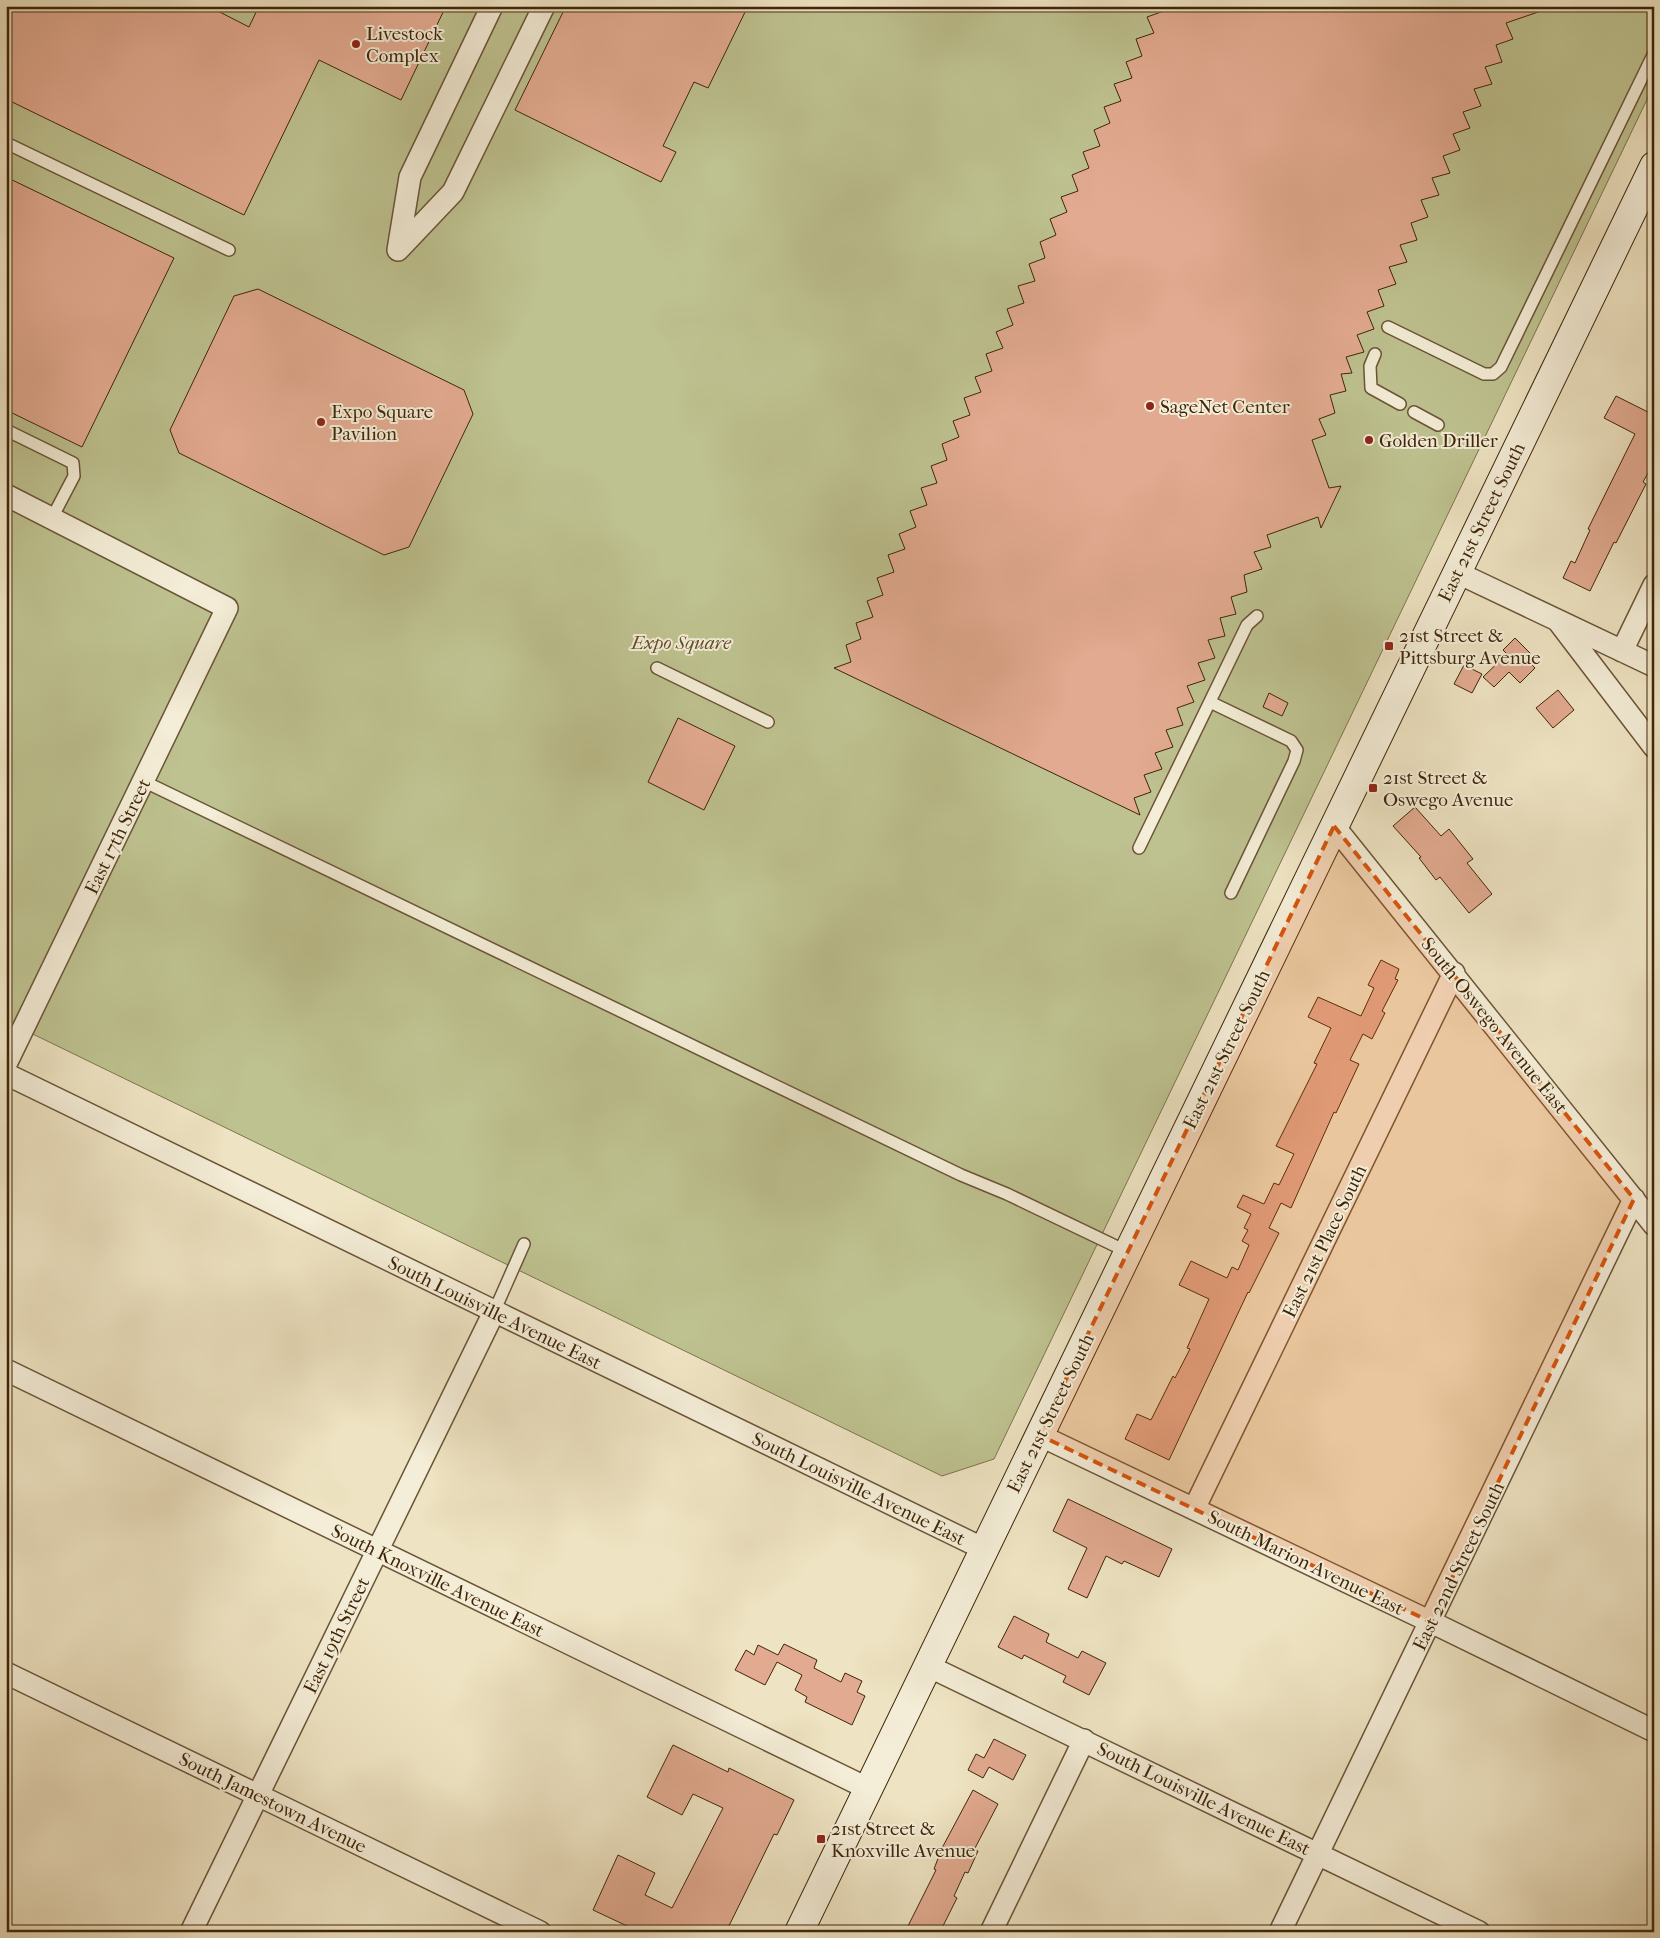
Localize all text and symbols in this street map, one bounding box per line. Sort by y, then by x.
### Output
place label: Livestock Complex [366,23,443,67]
marker: Livestock Complex [350,38,362,50]
place label: SageNet Center [1160,396,1291,418]
marker: SageNet Center [1144,400,1156,412]
place label: Expo Square Pavilion [331,401,433,445]
marker: Expo Square Pavilion [315,416,327,428]
place label: Golden Driller [1379,430,1499,452]
marker: Golden Driller [1363,434,1375,446]
street label: East 21st Street South [1434,439,1530,606]
place label: 21st Street & Pittsburg Avenue [1399,625,1541,669]
park label: Expo Square [630,632,732,654]
marker: 21st Street & Pittsburg Avenue [1383,640,1395,652]
place label: 21st Street & Oswego Avenue [1383,767,1513,811]
street label: East 17th Street [80,775,155,898]
marker: 21st Street & Oswego Avenue [1367,782,1379,794]
street label: South Oswego Avenue East [1416,933,1572,1118]
street label: East 21st Street South [1179,966,1275,1133]
street label: East 21st Place South [1278,1161,1372,1322]
street label: South Louisville Avenue East [384,1252,605,1374]
street label: East 21st Street South [1003,1330,1099,1497]
street label: South Louisville Avenue East [748,1428,969,1550]
street label: East 22nd Street South [1409,1478,1509,1654]
street label: South Marion Avenue East [1204,1506,1407,1620]
street label: South Knoxville Avenue East [328,1520,548,1642]
street label: East 19th Street [299,1574,375,1697]
street label: South Louisville Avenue East [1093,1738,1314,1860]
street label: South Jamestown Avenue [175,1748,370,1858]
place label: 21st Street & Knoxville Avenue [831,1818,975,1862]
marker: 21st Street & Knoxville Avenue [815,1833,827,1845]

